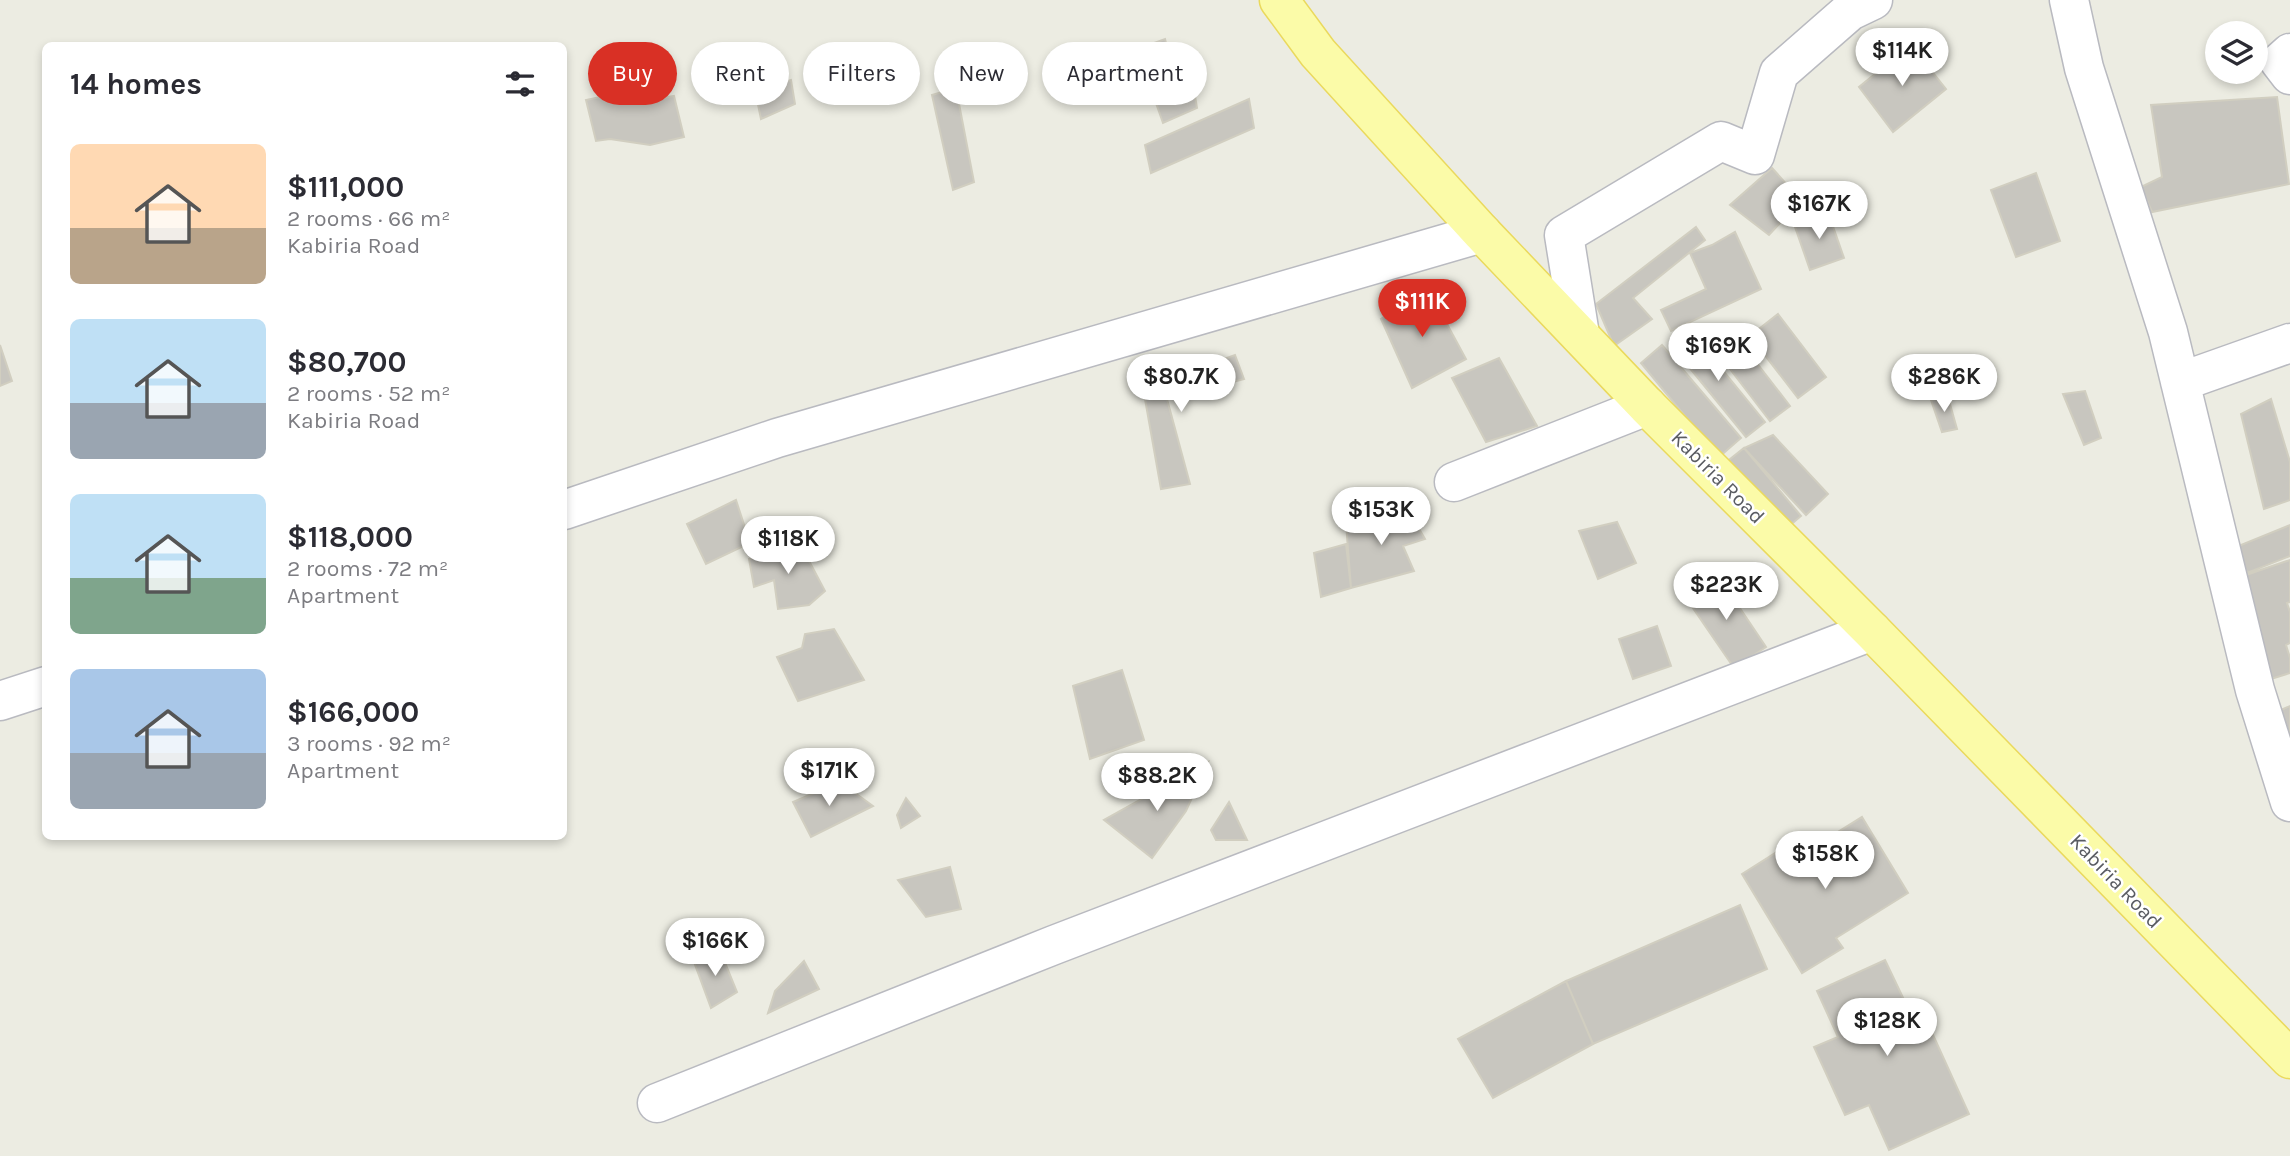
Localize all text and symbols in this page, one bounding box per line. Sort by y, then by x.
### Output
map controls [2205,21,2268,84]
button: layers [2205,21,2268,84]
pin: $114K [1853,28,1951,88]
text: $114K [1872,37,1932,64]
chip: Buy [588,42,677,105]
chip: Rent [691,42,789,105]
chip: Filters [803,42,920,105]
chip: New [934,42,1028,105]
chip: Apartment [1042,42,1207,105]
icon: filters [501,65,539,103]
text: 14 homes [70,66,202,102]
text: $111,000 [287,169,404,205]
icon: home [126,172,210,256]
pin: $167K [1770,182,1868,241]
text: $167K [1787,190,1851,217]
text: 2 rooms · 66 m² [287,205,450,232]
text: Kabiria Road [287,232,420,259]
pin: $111K [1373,280,1471,339]
text: $111K [1394,288,1450,315]
pin: $169K [1669,324,1767,383]
text: $169K [1684,332,1752,359]
text: $80,700 [287,344,407,380]
icon: home [126,347,210,431]
pin: $80.7K [1124,354,1238,414]
pin: $286K [1895,354,1993,414]
text: $80.7K [1143,363,1219,390]
text: $286K [1907,363,1981,390]
text: 2 rooms · 52 m² [287,380,450,407]
text: Kabiria Road [287,407,420,434]
street label: Kabiria Road [1666,425,1770,529]
pin: $153K [1332,488,1430,547]
text: $153K [1348,496,1414,523]
pin: $118K [739,516,837,576]
text: $118,000 [287,519,413,555]
icon: home [126,522,210,606]
text: $118K [757,525,819,552]
text: 2 rooms · 72 m² [287,555,448,582]
pin: $223K [1677,562,1775,622]
text: $223K [1689,571,1763,598]
text: Apartment [287,582,399,609]
text: $166,000 [287,694,419,730]
icon: home [126,697,210,781]
text: 3 rooms · 92 m² [287,730,451,757]
pin: $171K [780,748,878,808]
pin: $88.2K [1100,754,1214,813]
text: Apartment [287,757,399,784]
text: $171K [800,757,858,784]
text: $88.2K [1117,762,1197,789]
street label: Kabiria Road [2065,829,2167,933]
pin: $158K [1776,832,1874,891]
text: $158K [1791,840,1859,867]
pin: $166K [666,918,764,978]
text: $166K [681,927,749,954]
pin: $128K [1838,998,1936,1058]
text: $128K [1853,1007,1921,1034]

